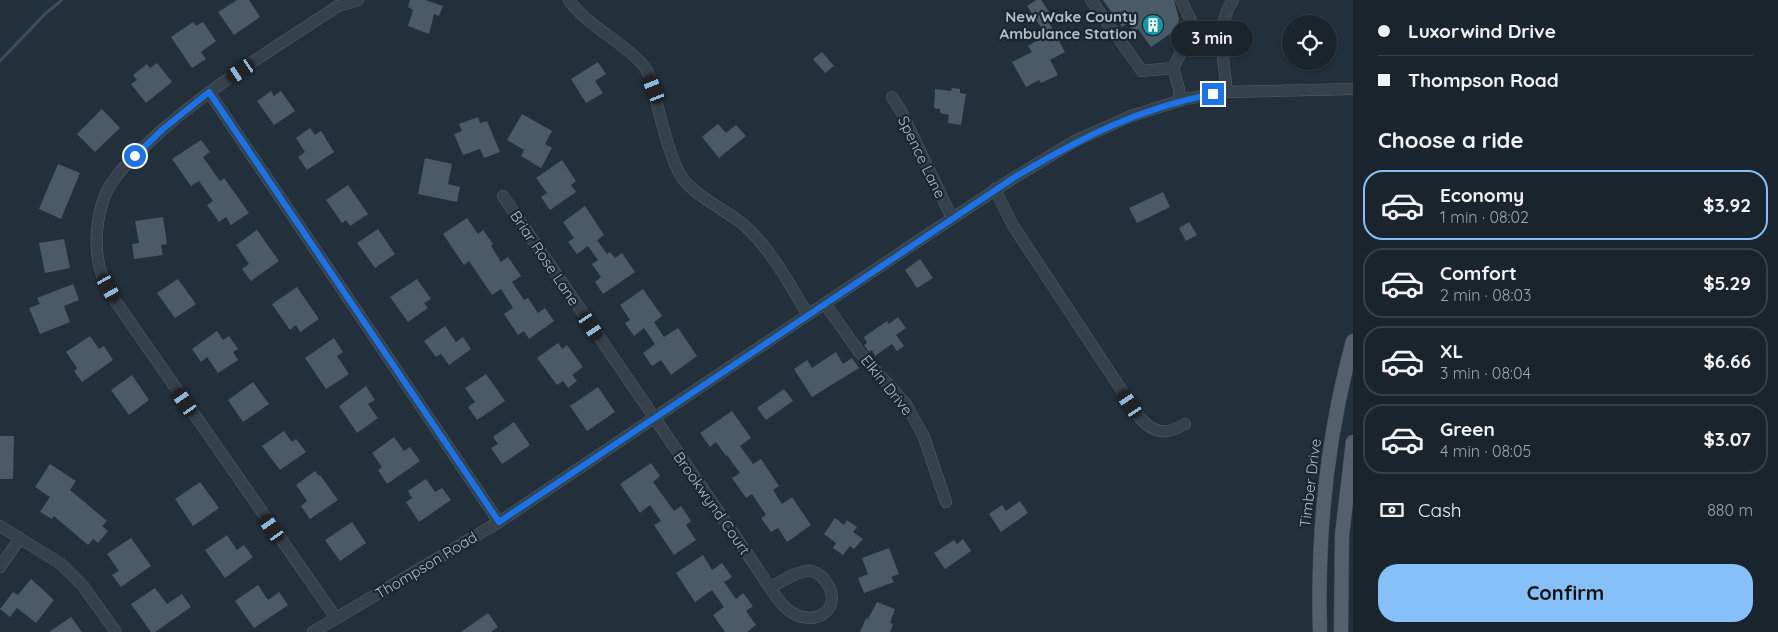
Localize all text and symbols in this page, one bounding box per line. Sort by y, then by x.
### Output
place label: New Wake County Ambulance Station [1000,7,1137,43]
building icon: New Wake County Ambulance Station [1141,13,1165,37]
map controls [1282,15,1337,70]
button: locate [1282,15,1337,70]
text: Luxorwind Drive [1408,19,1556,43]
callout: 3 min [1172,22,1254,56]
text: 3 min [1191,28,1233,48]
car [224,56,257,86]
text: Thompson Road [1408,68,1559,92]
car [641,72,666,106]
route end [1202,83,1224,105]
street label: Spence Lane [894,113,950,201]
text: Choose a ride [1378,126,1523,154]
route start [124,145,146,167]
icon: car [1380,183,1425,228]
text: Economy [1440,183,1524,207]
text: $3.92 [1703,193,1751,217]
street label: Briar Rose Lane [506,207,584,309]
text: 1 min · 08:02 [1440,207,1529,227]
icon: car [1380,261,1425,306]
text: Comfort [1440,261,1517,285]
car [95,271,122,305]
text: $5.29 [1703,271,1751,295]
text: 2 min · 08:03 [1440,285,1531,305]
car [576,309,605,343]
icon: car [1380,339,1425,384]
text: XL [1440,339,1463,363]
text: $6.66 [1703,349,1751,373]
street label: Elkin Drive [857,351,917,419]
text: 3 min · 08:04 [1440,363,1531,383]
car [170,385,199,419]
car [1115,387,1144,421]
icon: car [1380,417,1425,462]
text: Green [1440,417,1495,441]
text: $3.07 [1703,427,1751,451]
street label: Timber Drive [1295,437,1325,529]
text: 4 min · 08:05 [1440,441,1531,461]
street label: Brookwynd Court [669,448,755,558]
icon: cash [1378,496,1406,524]
text: Cash [1418,498,1462,522]
text: 880 m [1707,500,1753,520]
car [257,511,286,545]
street label: Thompson Road [372,527,480,603]
button: Confirm [1378,564,1753,622]

